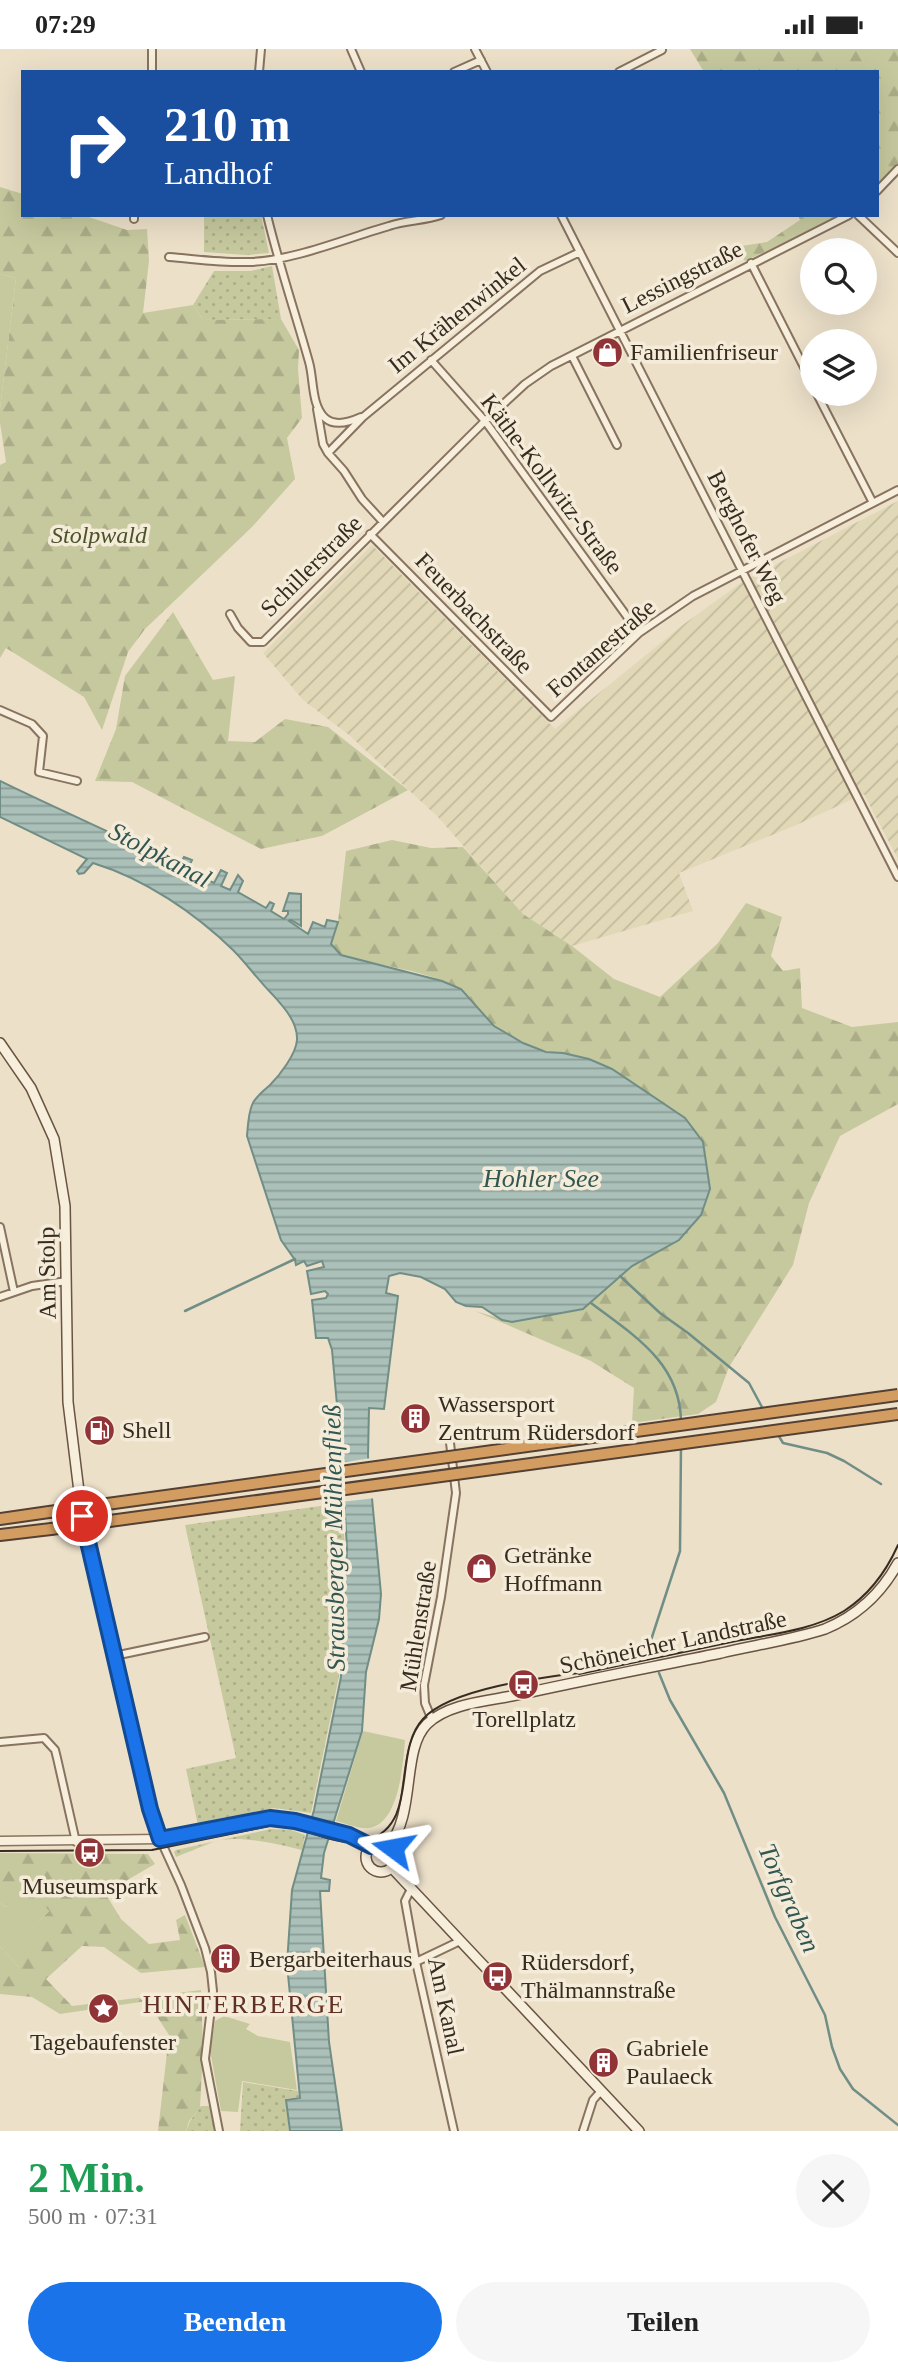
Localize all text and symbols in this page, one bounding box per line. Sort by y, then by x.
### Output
text: 07:29 [35,10,96,39]
text: 210 m [164,97,291,152]
icon: right [49,98,140,189]
text: Landhof [164,155,272,191]
street label: Lessingstraße [617,235,747,319]
map controls [800,238,877,406]
button: search [800,238,877,315]
street label: Im Krähenwinkel [383,252,531,378]
button: layers [800,329,877,406]
shop icon: Familienfriseur [590,335,624,369]
place label: Familienfriseur [630,339,778,365]
street label: Käthe-Kollwitz-Straße [476,389,628,579]
street label: Berghofer Weg [702,466,792,608]
street label: Schillerstraße [255,510,367,622]
park label: Stolpwald [51,522,148,548]
street label: Feuerbachstraße [410,547,538,679]
street label: Fontanestraße [542,594,660,702]
water label: Stolpkanal [104,816,216,894]
water label: Hohler See [482,1164,599,1193]
street label: Am Stolp [33,1226,61,1320]
place label: Wassersport Zentrum Rüdersdorf [438,1391,635,1445]
building icon: Wassersport Zentrum Rüdersdorf [398,1401,432,1435]
water label: Strausberger Mühlenfließ [317,1404,351,1672]
fuel station icon: Shell [82,1413,116,1447]
place label: Shell [122,1417,172,1443]
pin [52,1486,112,1546]
icon: arrive [63,1497,101,1535]
place label: Getränke Hoffmann [504,1542,602,1596]
shop icon: Getränke Hoffmann [464,1552,498,1586]
street label: Mühlenstraße [395,1559,441,1693]
street label: Schöneicher Landstraße [557,1605,789,1679]
bus stop icon: Torellplatz [507,1668,541,1702]
place label: Torellplatz [472,1706,576,1732]
position arrow [356,1811,430,1885]
bus stop icon: Museumspark [73,1835,107,1869]
water label: Torfgraben [752,1839,826,1957]
place label: Museumspark [22,1873,158,1899]
building icon: Bergarbeiterhaus [209,1942,243,1976]
place label: Bergarbeiterhaus [249,1946,413,1972]
place label: Rüdersdorf, Thälmannstraße [521,1949,676,2003]
street label: Am Kanal [423,1955,469,2058]
bus stop icon: Rüdersdorf, Thälmannstraße [481,1959,515,1993]
district label: HINTERBERGE [143,1990,345,2019]
place icon: Tagebaufenster [86,1991,120,2025]
place label: Tagebaufenster [30,2029,176,2055]
place label: Gabriele Paulaeck [626,2035,713,2089]
building icon: Gabriele Paulaeck [586,2045,620,2079]
button: close [796,2154,870,2228]
text: 2 Min. [28,2155,145,2201]
text: 500 m · 07:31 [28,2204,158,2229]
button: Beenden [28,2282,442,2362]
button: Teilen [456,2282,870,2362]

